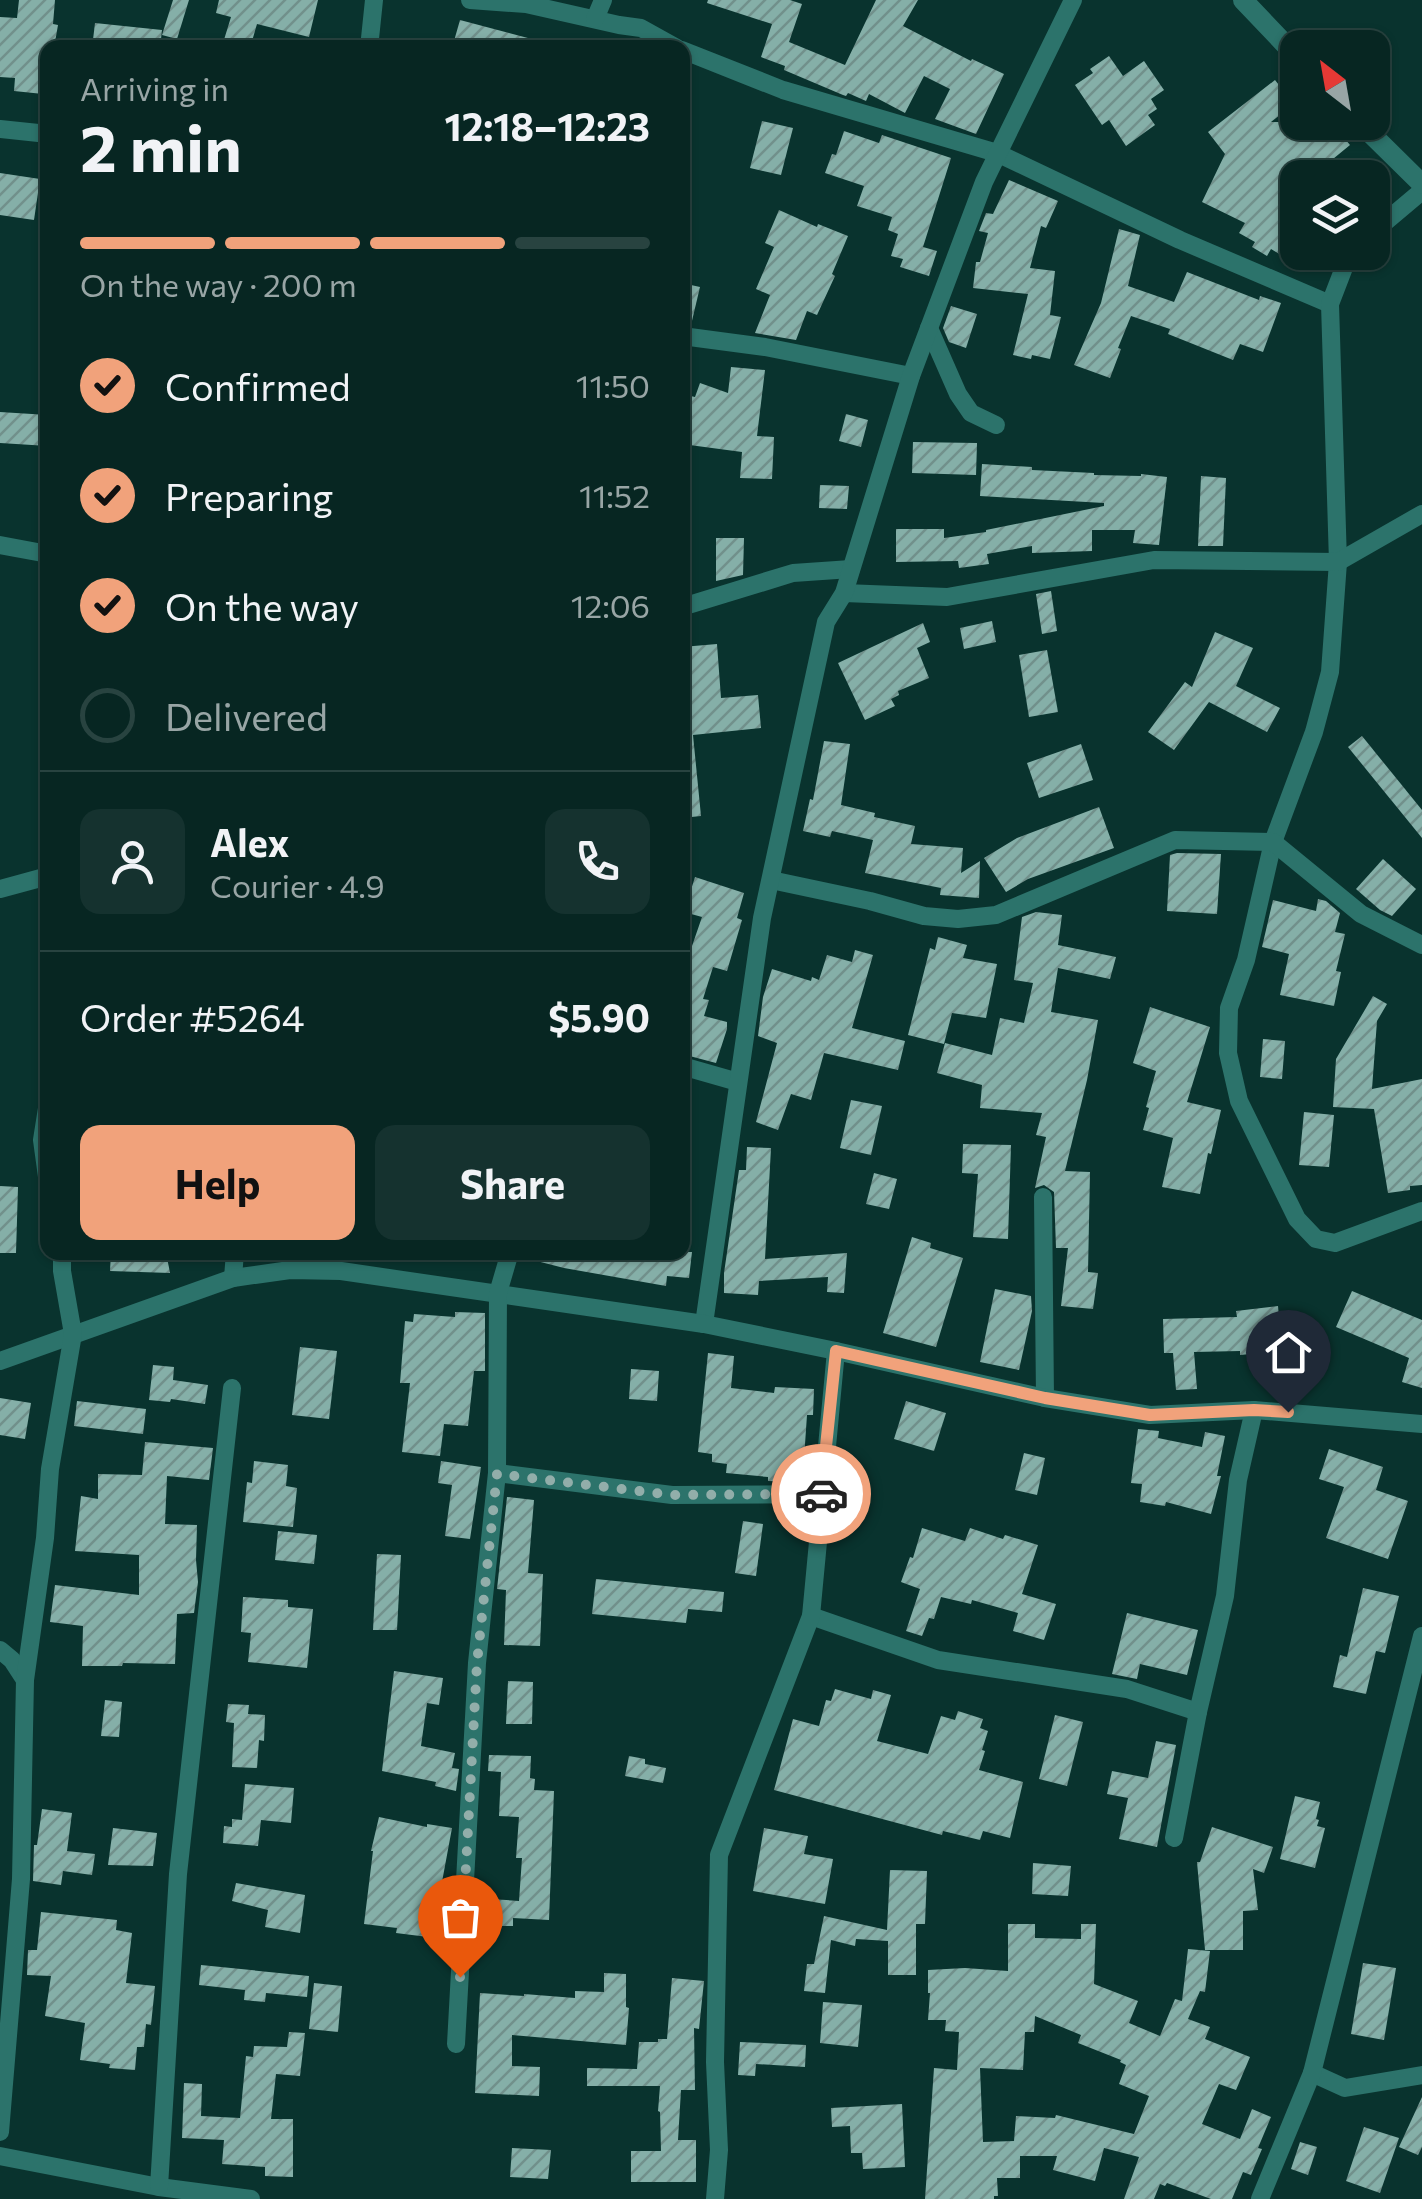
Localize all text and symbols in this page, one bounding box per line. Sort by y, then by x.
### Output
north arrow [1280,30,1390,140]
map controls [1280,30,1390,270]
text: Arriving in [80,68,229,108]
text: 12:18–12:23 [444,102,650,149]
text: 2 min [80,106,242,185]
button: layers [1280,160,1390,270]
text: On the way · 200 m [80,264,357,304]
icon: check [80,358,135,413]
text: Confirmed [165,362,351,409]
text: 11:50 [576,365,650,405]
icon: check [80,468,135,523]
text: Preparing [165,472,333,519]
text: 11:52 [579,475,650,515]
icon: check [80,578,135,633]
text: On the way [165,582,359,629]
text: 12:06 [571,585,650,625]
text: Delivered [165,692,328,739]
button: person [80,809,185,914]
button: phone [545,809,650,914]
text: Alex [210,818,289,865]
text: Courier · 4.9 [210,865,385,905]
text: Order #5264 [80,993,305,1040]
text: $5.90 [548,993,650,1040]
button: Help [80,1125,355,1240]
button: Share [375,1125,650,1240]
pin [1246,1310,1331,1413]
icon: home [1261,1325,1316,1380]
courier [771,1444,871,1544]
icon: car [794,1467,849,1522]
pin [418,1875,503,1978]
icon: bag [433,1890,488,1945]

